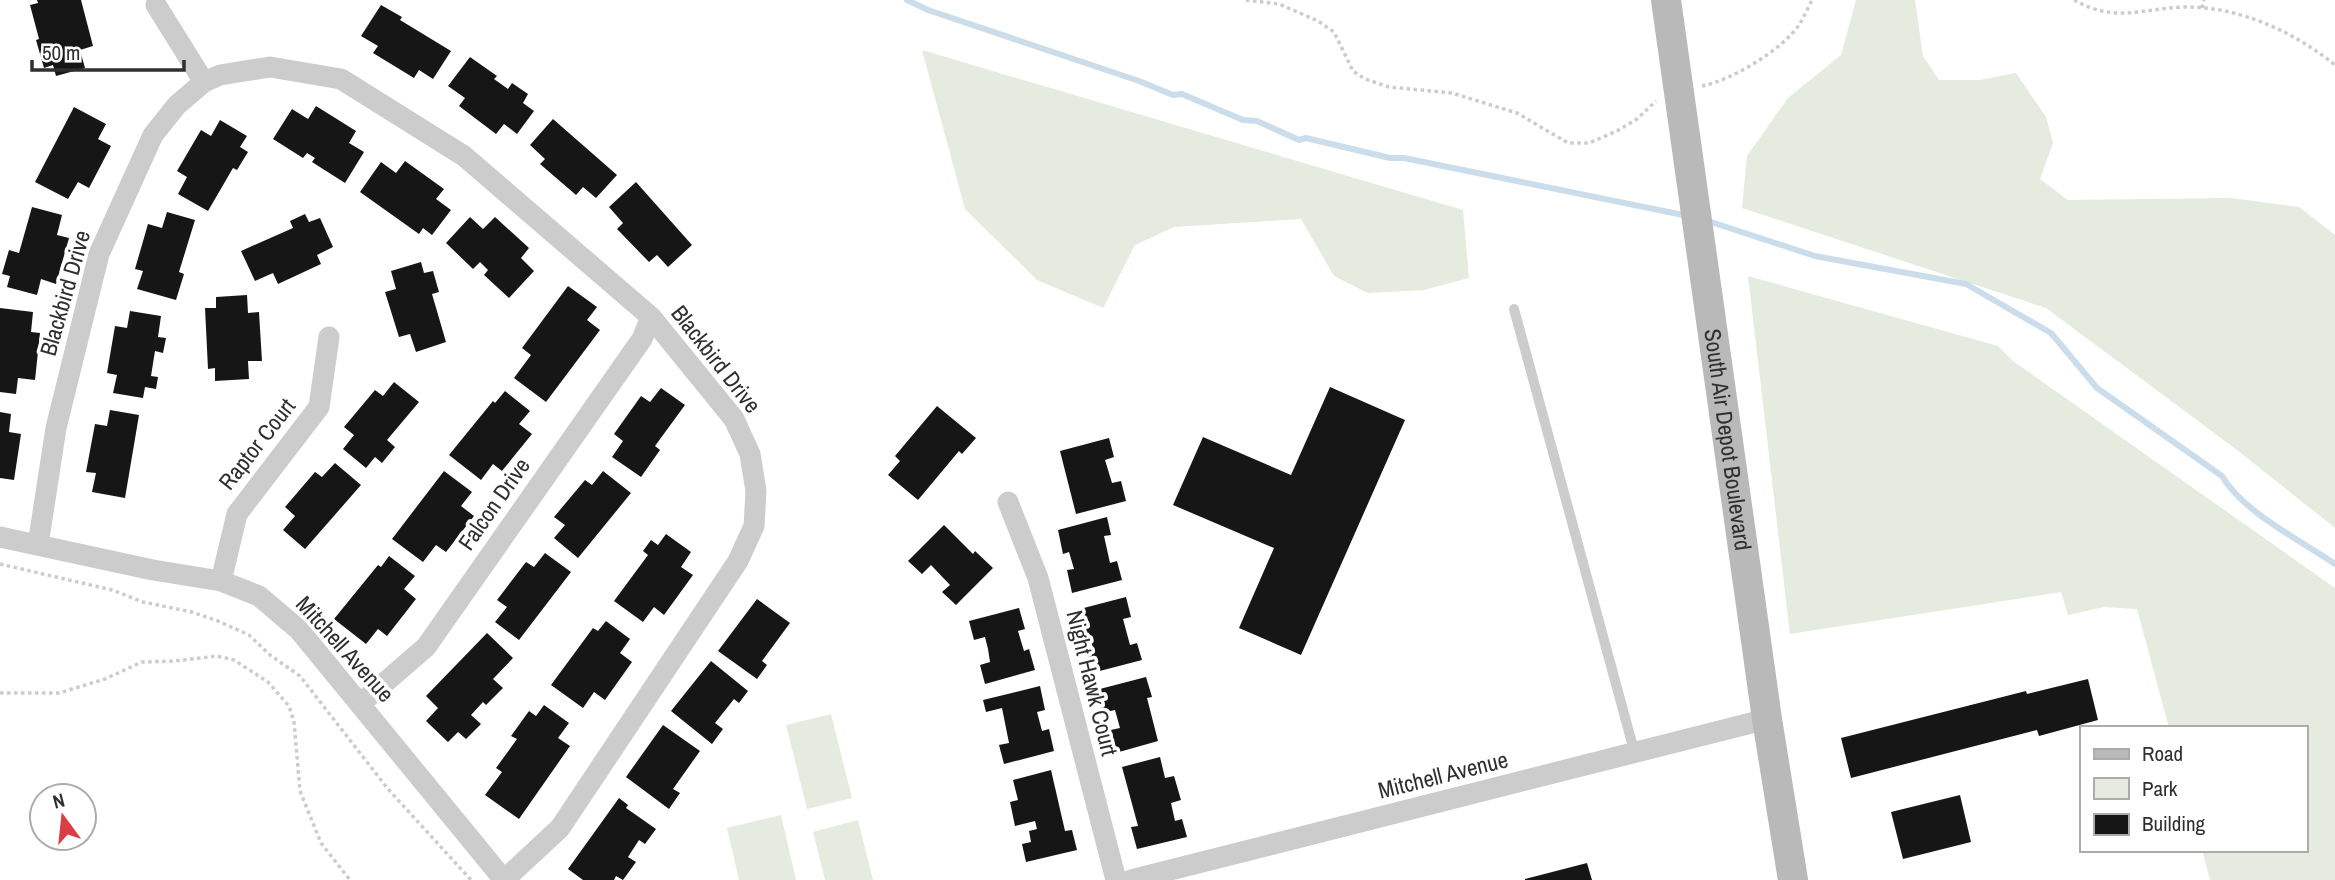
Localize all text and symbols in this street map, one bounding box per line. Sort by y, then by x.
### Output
scale bar [32,28,184,72]
text: 50 m [42,38,80,67]
street label: Blackbird Drive [32,227,97,359]
street label: Blackbird Drive [664,298,768,419]
street label: South Air Depot Boulevard [1697,327,1759,552]
street label: Raptor Court [211,392,302,496]
street label: Falcon Drive [450,451,537,556]
street label: Mitchell Avenue [289,589,401,708]
street label: Night Hawk Court [1059,607,1126,759]
legend [2080,726,2307,852]
text: Road [2142,739,2183,768]
street label: Mitchell Avenue [1375,743,1511,806]
text: Park [2142,774,2178,803]
north arrow [28,782,98,852]
text: N [50,787,67,815]
text: Building [2142,809,2206,838]

